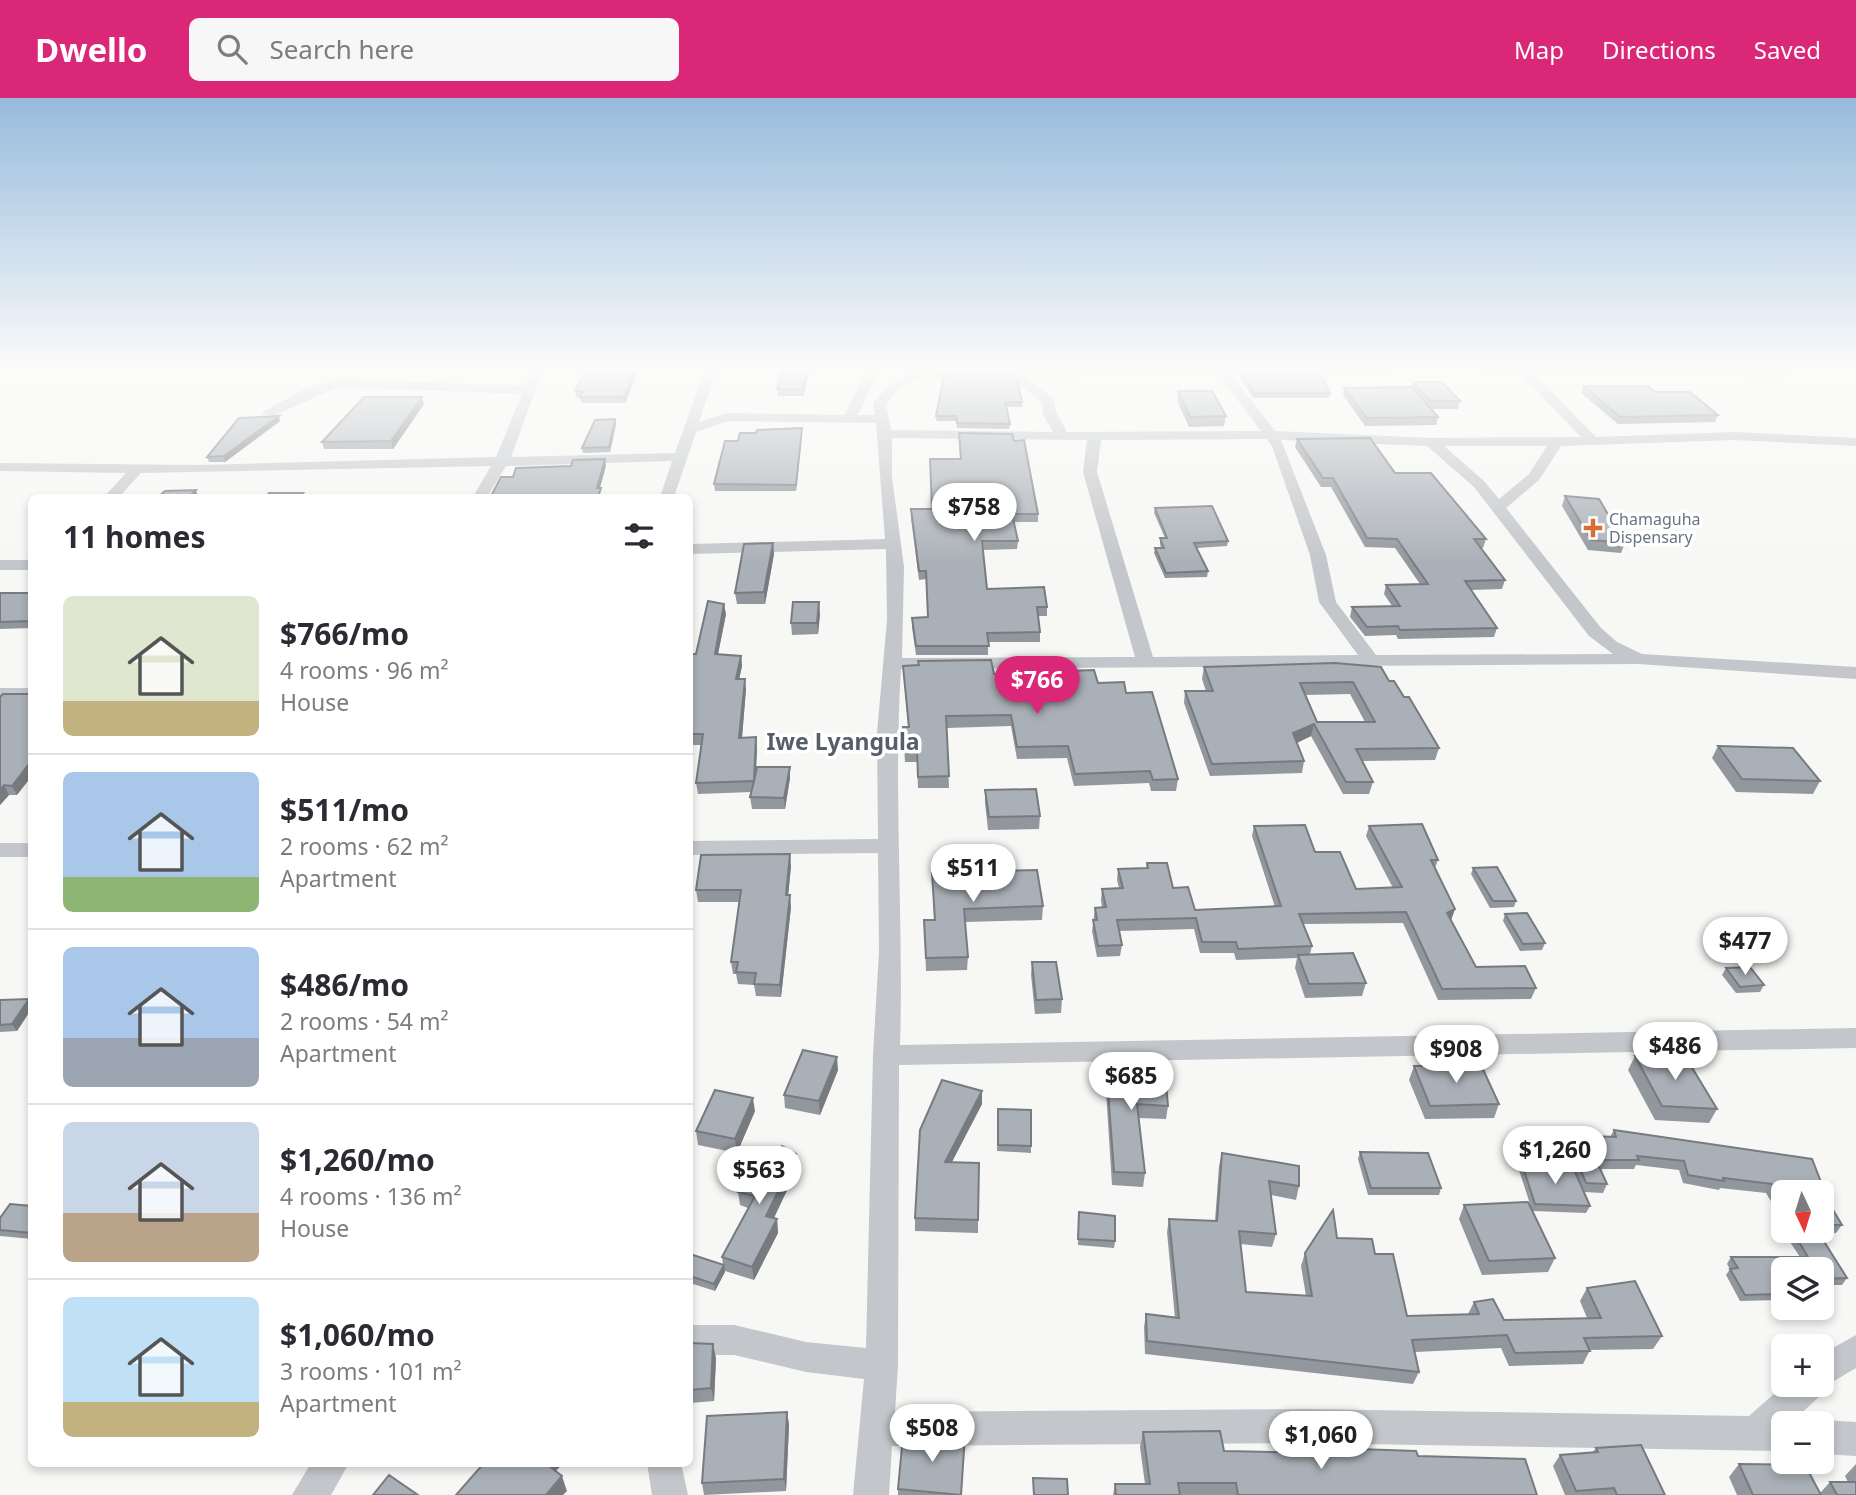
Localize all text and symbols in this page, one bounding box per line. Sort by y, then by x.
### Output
search box [189,18,679,81]
text: Dwello [35,27,147,72]
icon: search [213,30,251,68]
text: Search here [269,31,414,67]
text: Map [1514,33,1564,66]
text: Directions [1602,33,1716,66]
text: Saved [1754,33,1821,66]
pin: $758 [933,484,1015,543]
text: $758 [948,490,1000,522]
place label: Chamaguha Dispensary [1609,508,1701,548]
text: 11 homes [63,516,206,557]
icon: filters [620,517,658,555]
marker: Chamaguha Dispensary [1583,518,1603,538]
text: $766/mo [280,613,409,654]
icon: home [119,624,203,708]
text: 4 rooms · 96 m² [280,654,449,686]
pin: $766 [996,656,1078,716]
text: $766 [1011,663,1063,695]
text: House [280,686,349,718]
district label: Iwe Lyangula [766,725,920,757]
text: $511/mo [280,789,409,830]
icon: home [119,800,203,884]
text: 2 rooms · 62 m² [280,830,449,862]
pin: $511 [932,844,1014,904]
text: $511 [947,851,999,883]
text: Apartment [280,862,397,894]
pin: $477 [1704,918,1786,977]
text: $477 [1719,924,1771,956]
text: $486/mo [280,964,409,1005]
icon: home [119,975,203,1059]
text: 2 rooms · 54 m² [280,1005,449,1037]
pin: $486 [1634,1023,1716,1082]
pin: $908 [1415,1026,1497,1085]
text: $486 [1649,1029,1701,1061]
text: $908 [1430,1032,1482,1064]
text: Apartment [280,1037,397,1069]
pin: $685 [1090,1052,1172,1112]
text: $685 [1105,1059,1157,1091]
pin: $1,260 [1498,1126,1612,1186]
text: $1,260 [1519,1133,1591,1165]
text: $1,260/mo [280,1139,435,1180]
pin: $563 [718,1146,800,1206]
icon: home [119,1150,203,1234]
text: $563 [733,1153,785,1185]
text: 4 rooms · 136 m² [280,1180,462,1212]
north arrow [1771,1180,1834,1242]
map controls [1771,1180,1834,1474]
text: House [280,1212,349,1244]
button: layers [1771,1257,1834,1320]
text: $1,060/mo [280,1314,435,1355]
icon: home [119,1325,203,1409]
button: + [1771,1334,1834,1397]
text: 3 rooms · 101 m² [280,1355,462,1387]
text: Apartment [280,1387,397,1419]
pin: $508 [891,1404,973,1464]
text: $508 [906,1411,958,1443]
button: − [1771,1411,1834,1474]
pin: $1,060 [1264,1412,1378,1471]
text: $1,060 [1285,1418,1357,1450]

